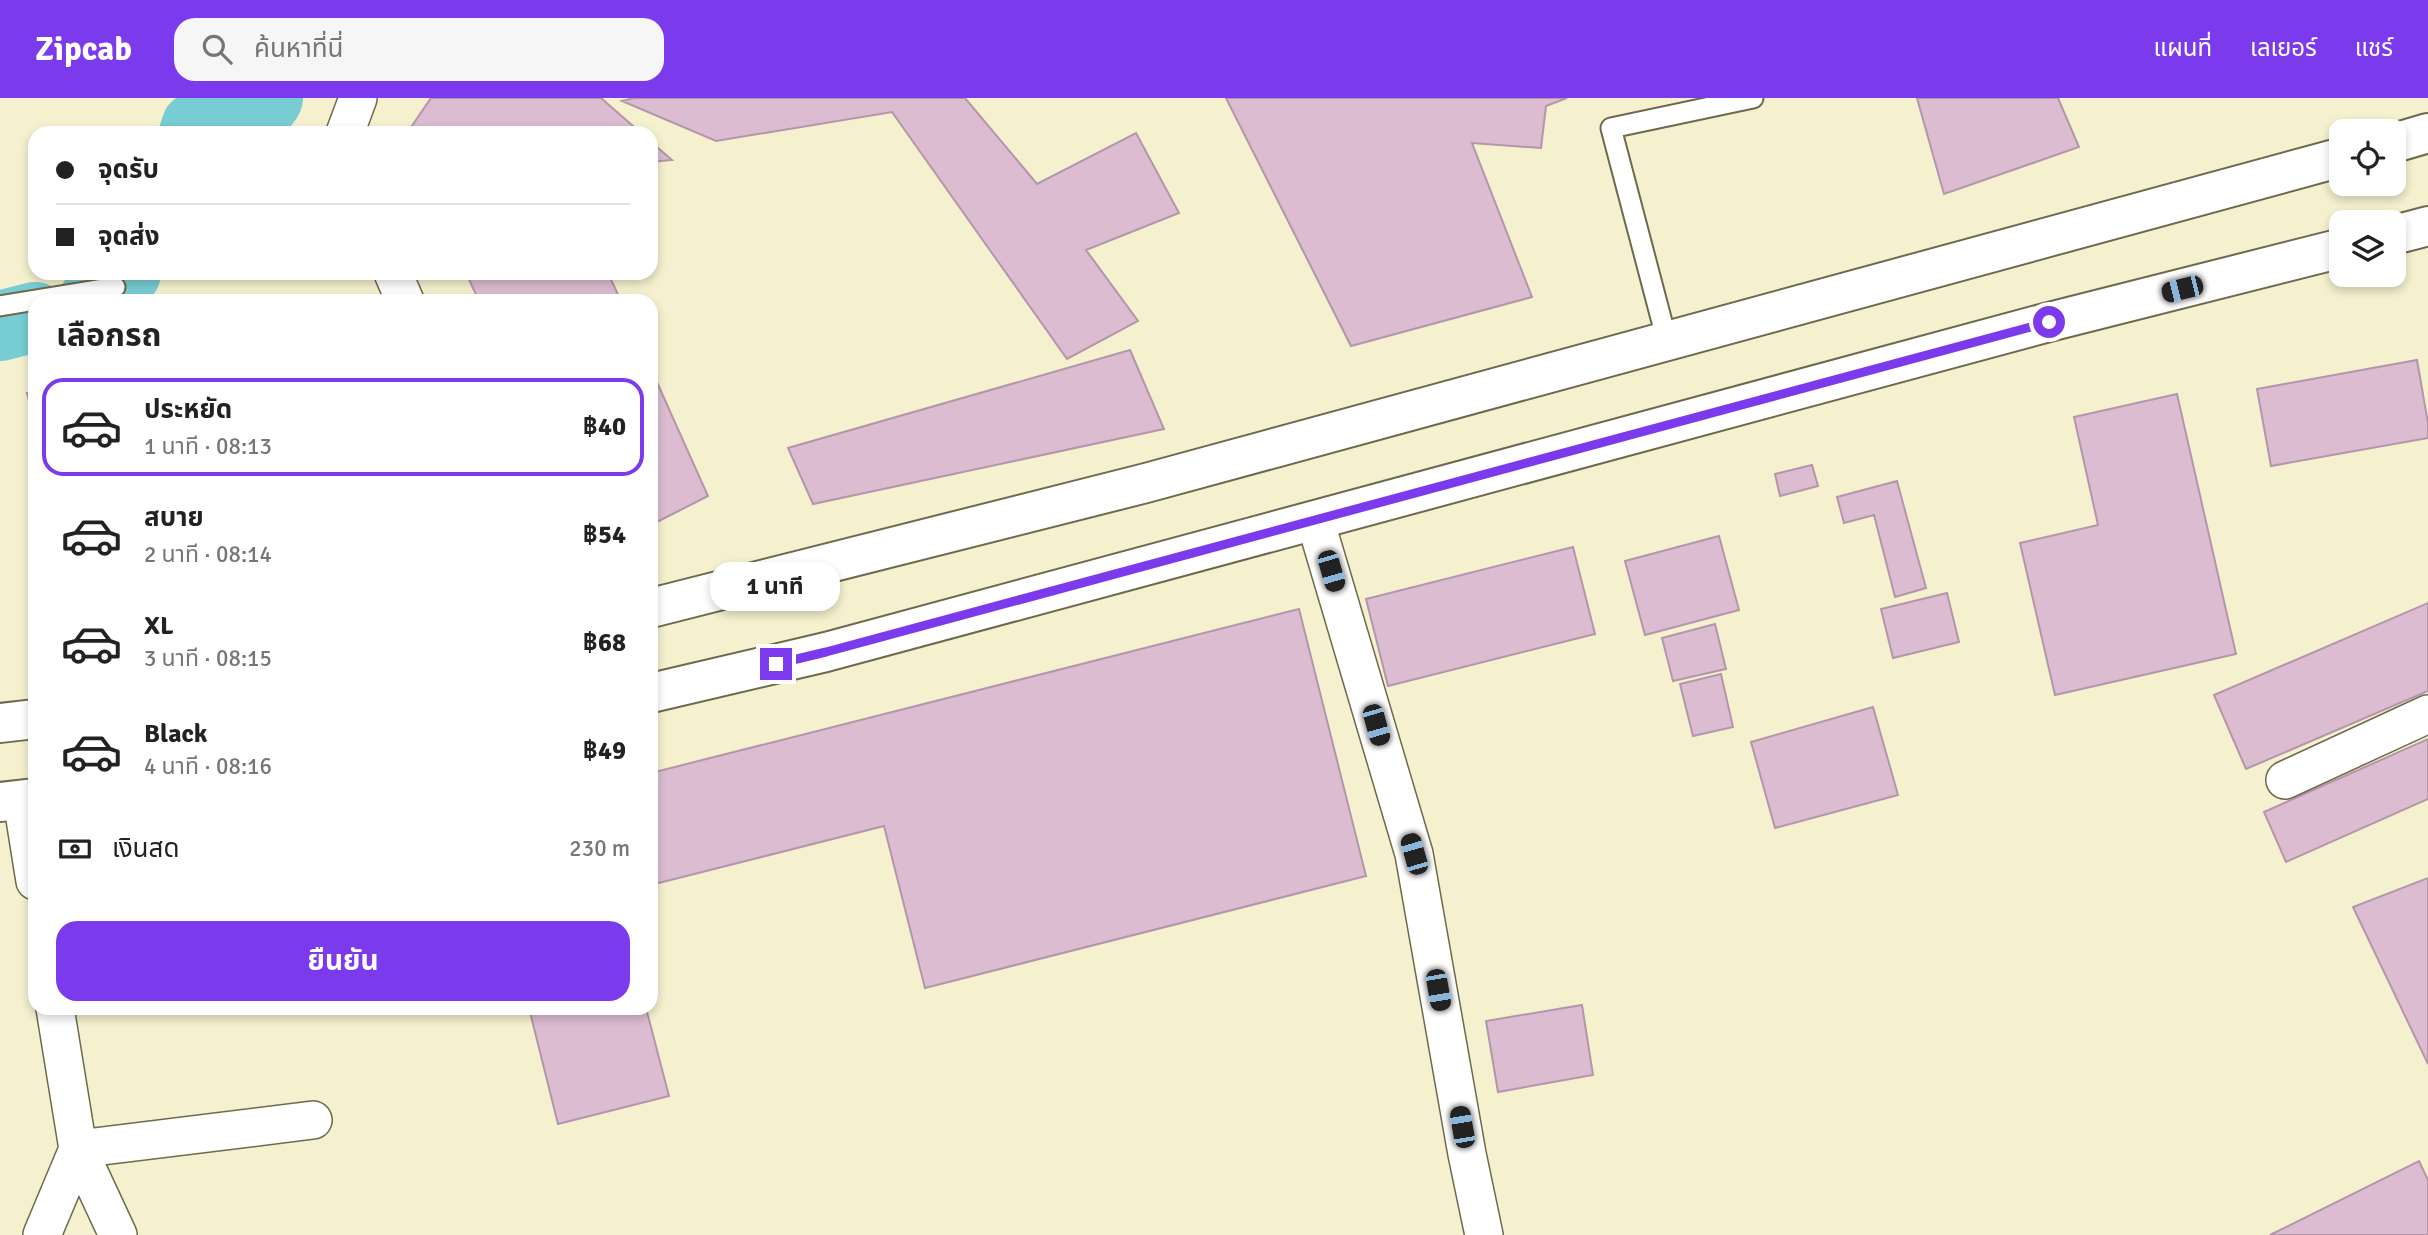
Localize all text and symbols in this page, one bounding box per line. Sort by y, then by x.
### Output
search box [174,18,664,81]
text: Zipcab [35,29,132,70]
icon: search [198,30,236,68]
text: ค้นหาที่นี่ [254,33,343,65]
text: แผนที่ [2154,33,2212,63]
text: เลเยอร์ [2250,33,2317,63]
text: แชร์ [2355,33,2393,63]
map controls [2329,119,2406,287]
button: locate [2329,119,2406,196]
text: จุดรับ [98,154,159,186]
button: layers [2329,210,2406,287]
text: จุดส่ง [98,221,160,253]
car [2160,274,2205,304]
route start [2033,306,2065,338]
text: เลือกรถ [56,316,161,355]
text: ประหยัด [144,394,232,426]
icon: car [60,396,123,459]
text: ฿40 [583,411,626,443]
text: 1 นาที · 08:13 [144,432,272,461]
text: สบาย [144,502,204,534]
icon: car [60,504,123,567]
text: ฿54 [583,519,626,551]
text: 2 นาที · 08:14 [144,540,272,569]
car [1316,548,1347,594]
callout: 1 นาที [711,562,841,612]
text: 1 นาที [746,572,804,601]
text: XL [144,610,174,642]
icon: car [60,612,123,675]
text: ฿68 [583,627,626,659]
text: 3 นาที · 08:15 [144,644,272,673]
route end [760,648,792,680]
car [1361,702,1392,748]
text: Black [144,718,207,750]
icon: car [60,720,123,783]
text: ฿49 [583,735,626,767]
text: 4 นาที · 08:16 [144,752,272,781]
icon: cash [56,830,94,868]
car [1399,831,1430,877]
text: เงินสด [112,833,179,865]
text: 230 m [569,834,630,863]
button: ยืนยัน [56,921,630,1001]
car [1425,967,1452,1013]
car [1449,1104,1476,1150]

